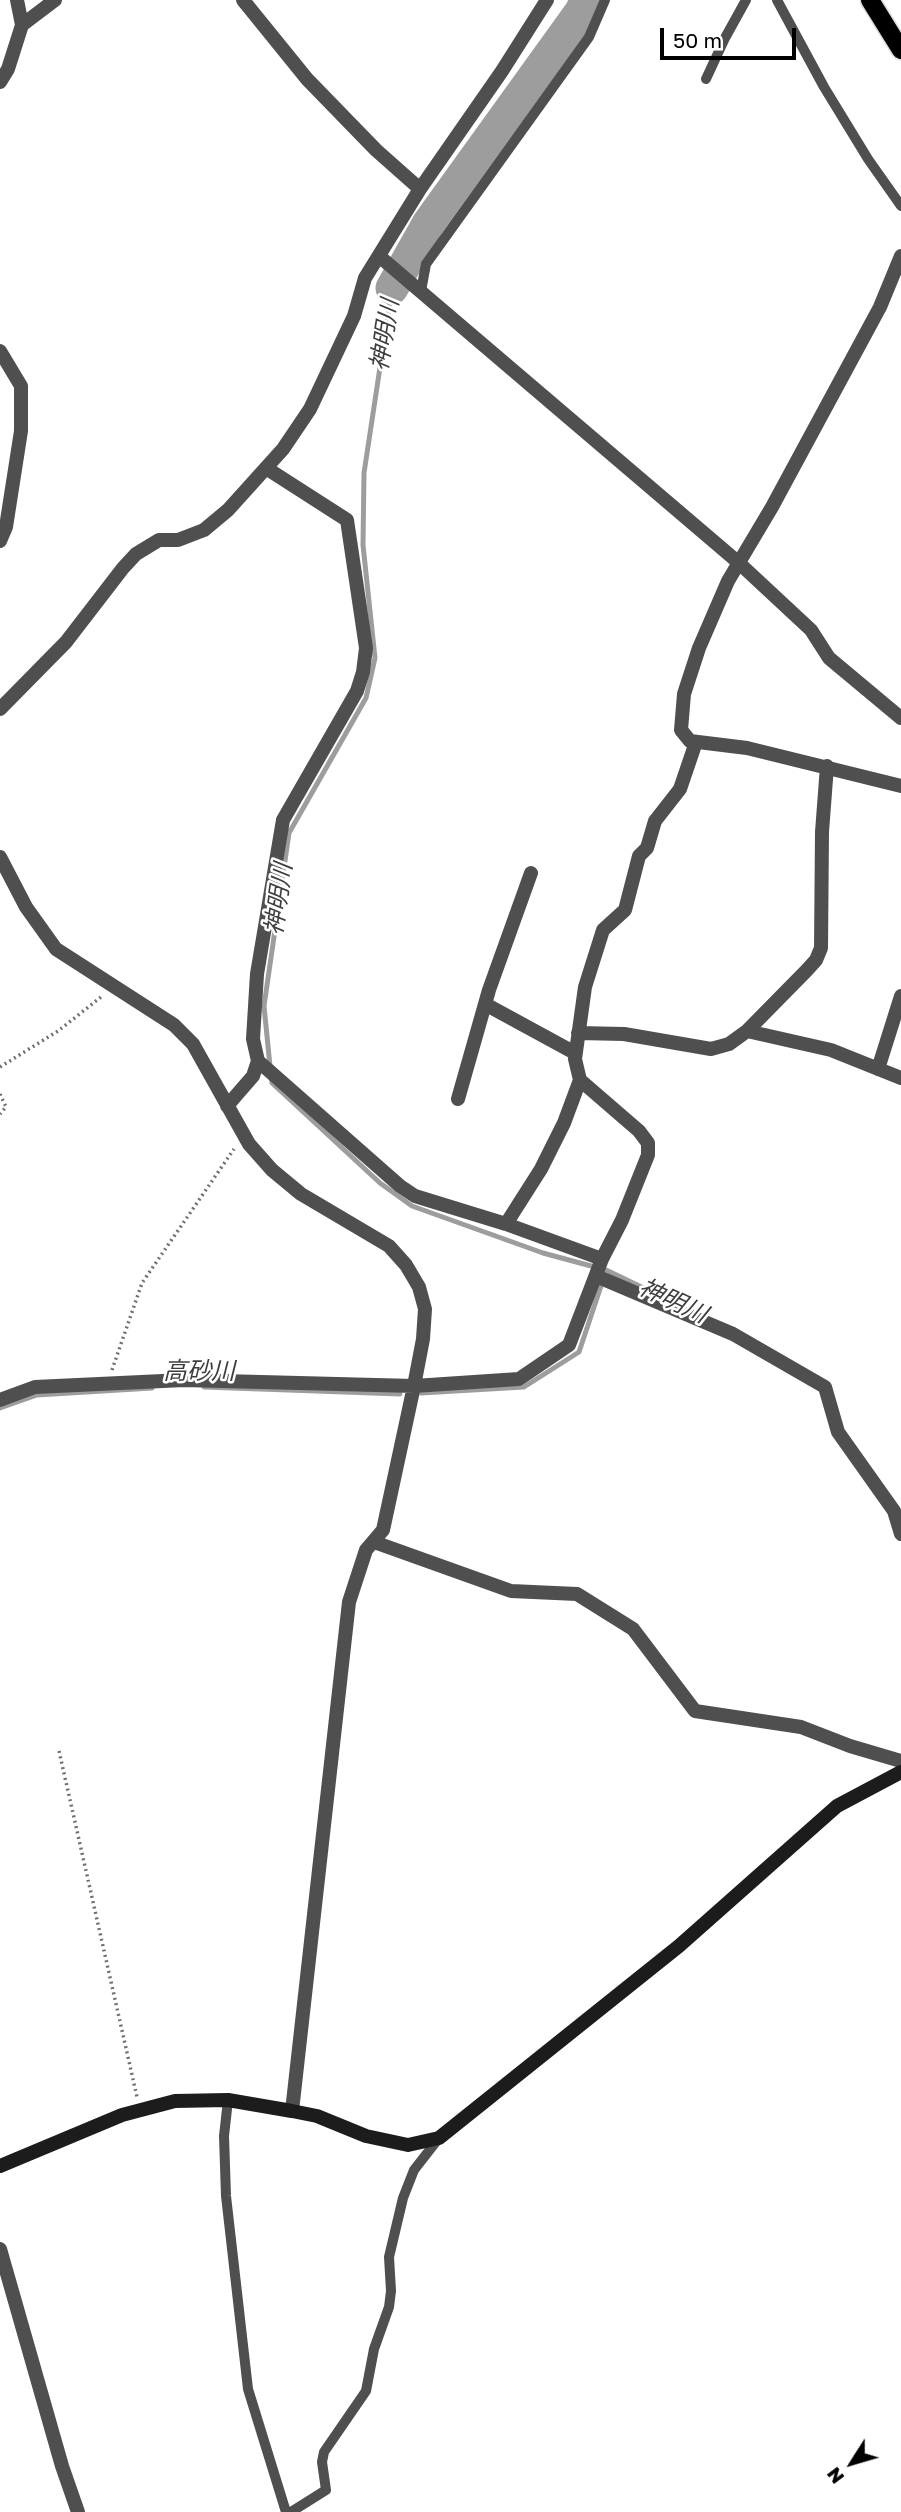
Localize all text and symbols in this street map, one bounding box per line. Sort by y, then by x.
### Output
scale bar [663,14,800,58]
text: 50 m [673,27,722,53]
water label: 神明川 [365,297,405,373]
water label: 神明川 [260,861,298,937]
water label: 神明川 [634,1273,712,1329]
water label: 高砂川 [163,1357,235,1385]
north arrow [817,2428,887,2498]
text: N [821,2463,848,2489]

